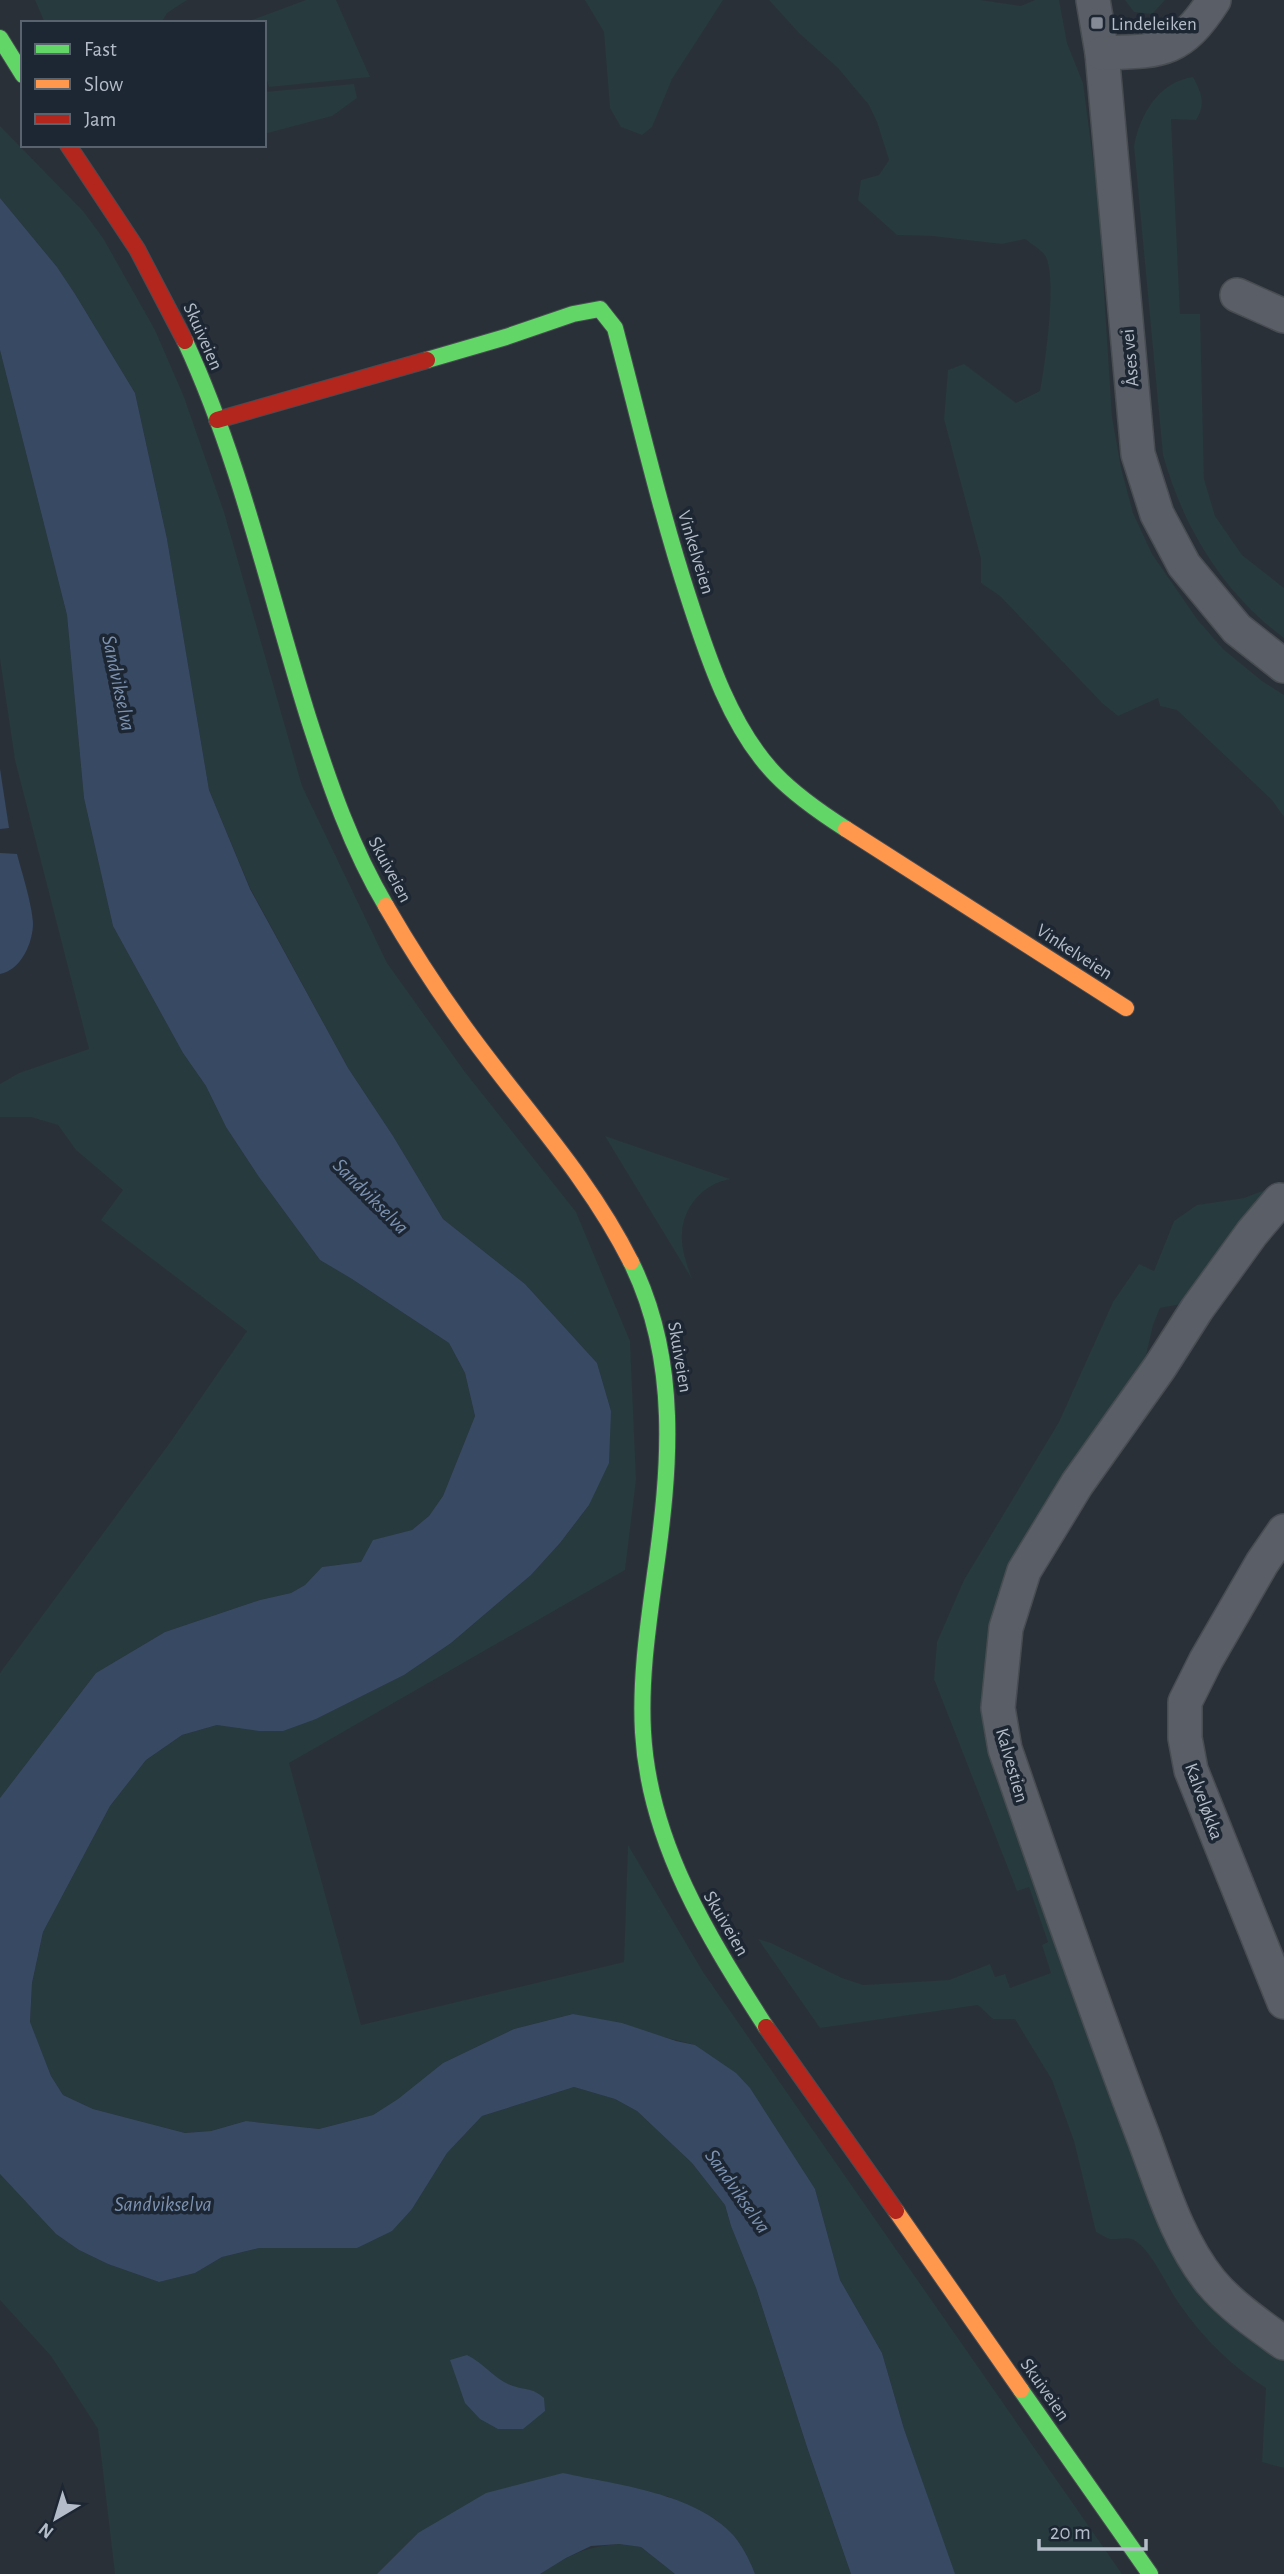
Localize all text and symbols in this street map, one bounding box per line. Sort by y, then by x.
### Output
marker: Lindeleiken [1089,15,1105,31]
place label: Lindeleiken [1111,15,1197,34]
legend [21,21,266,147]
text: Fast [84,39,117,60]
text: Slow [84,74,123,95]
text: Jam [84,109,116,130]
street label: Skuiveien [179,300,226,373]
street label: Åses vei [1117,328,1142,388]
street label: Vinkelveien [674,508,717,597]
water label: Sandvikselva [98,633,139,733]
street label: Skuiveien [365,834,415,906]
street label: Vinkelveien [1033,921,1116,984]
water label: Sandvikselva [329,1155,412,1238]
street label: Skuiveien [664,1320,695,1394]
street label: Kalvestien [992,1726,1031,1805]
street label: Kalveløkka [1181,1761,1226,1843]
street label: Skuiveien [700,1888,752,1959]
water label: Sandvikselva [701,2145,774,2237]
water label: Sandvikselva [114,2194,212,2215]
street label: Skuiveien [1017,2355,1073,2425]
north arrow [21,2483,91,2553]
scale bar [1039,2508,1146,2552]
text: N [35,2519,58,2542]
text: 20 m [1050,2522,1091,2543]

